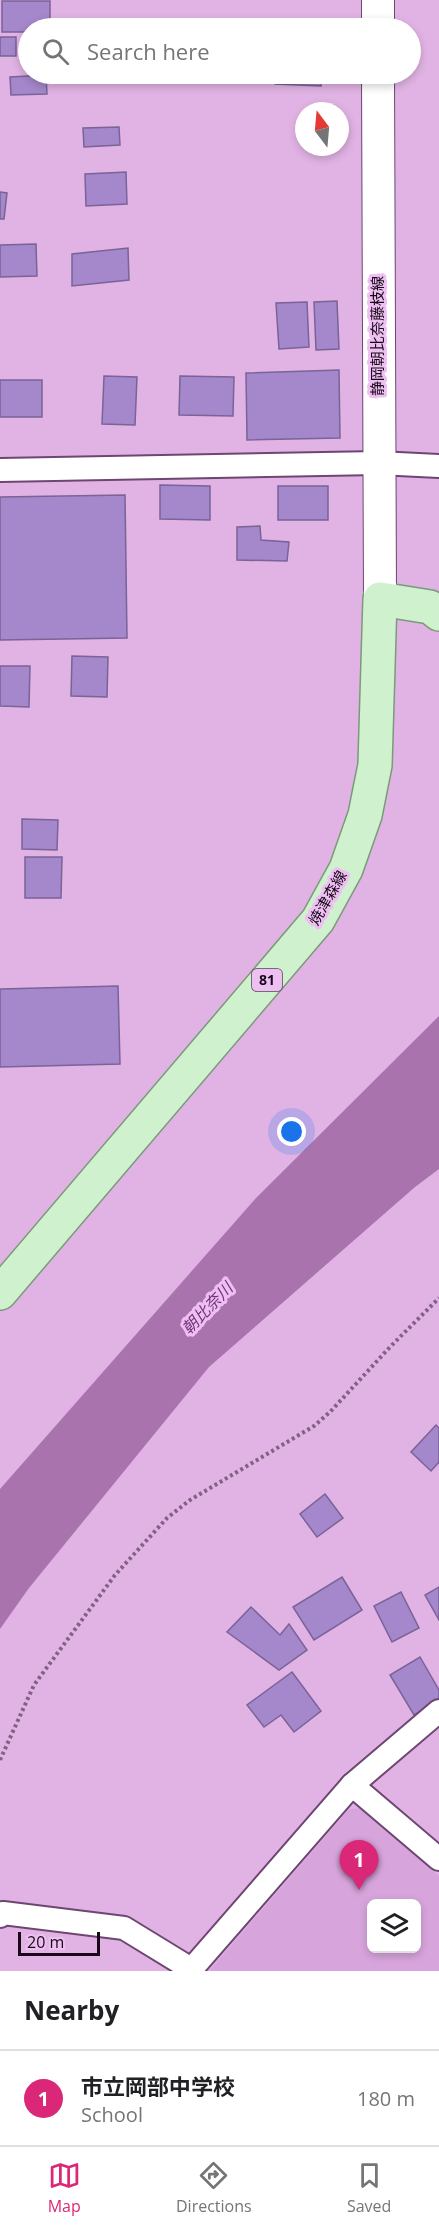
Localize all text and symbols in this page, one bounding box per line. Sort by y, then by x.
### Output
search box [18,18,421,84]
icon: search [39,35,72,68]
text: Search here [87,36,210,66]
north arrow [295,102,349,156]
street label: 静岡朝比奈藤枝線 [367,276,387,396]
street label: 焼津森線 [303,867,351,928]
road number: 81 [252,969,282,991]
your location [277,1117,306,1146]
water label: 朝比奈川 [177,1276,239,1339]
pin: 1 [340,1840,378,1890]
map controls [367,1899,421,1953]
button: layers [367,1899,421,1953]
scale bar [18,1929,100,1956]
text: 20 m [27,1931,64,1953]
text: Nearby [24,1992,119,2028]
text: 市立岡部中学校 [81,2071,235,2101]
text: 1 [38,2085,49,2112]
text: 180 m [357,2085,415,2112]
text: School [81,2101,143,2128]
tab: Map [48,2159,81,2217]
tab: Directions [176,2159,252,2217]
tab: Saved [347,2159,391,2217]

